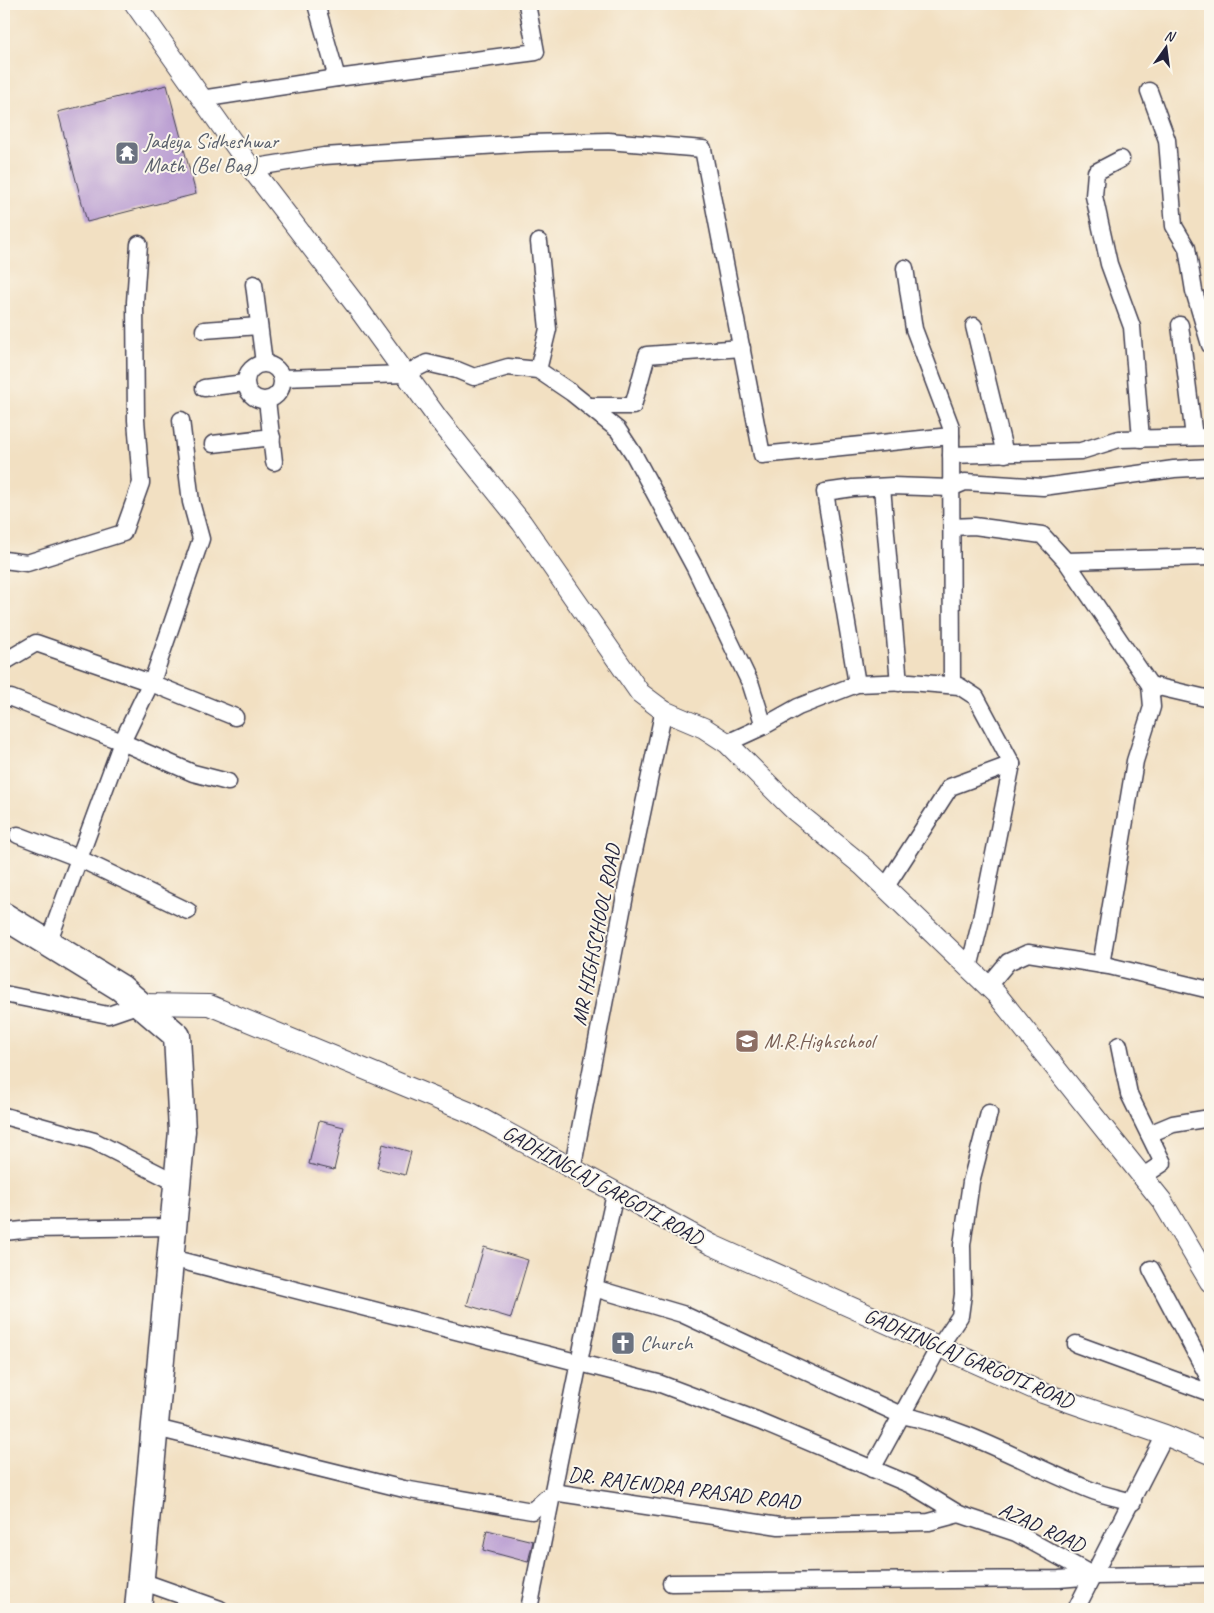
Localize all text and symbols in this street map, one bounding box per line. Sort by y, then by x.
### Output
north arrow [1142,22,1192,72]
text: N [1163,27,1178,46]
place label: Jadeya Sidheshwar Math (Bel Bag) [143,128,280,178]
temple icon: Jadeya Sidheshwar Math (Bel Bag) [114,140,140,166]
street label: MR HIGHSCHOOL ROAD [566,841,627,1028]
school or university icon: M.R.Highschool [734,1028,760,1054]
place label: M.R.Highschool [764,1028,878,1054]
street label: GADHINGLAJ GARGOTI ROAD [498,1119,709,1252]
street label: GADHINGLAJ GARGOTI ROAD [860,1302,1079,1415]
church icon: Church [610,1330,636,1356]
place label: Church [640,1330,694,1356]
street label: DR. RAJENDRA PRASAD ROAD [567,1461,803,1515]
street label: AZAD ROAD [995,1496,1091,1559]

